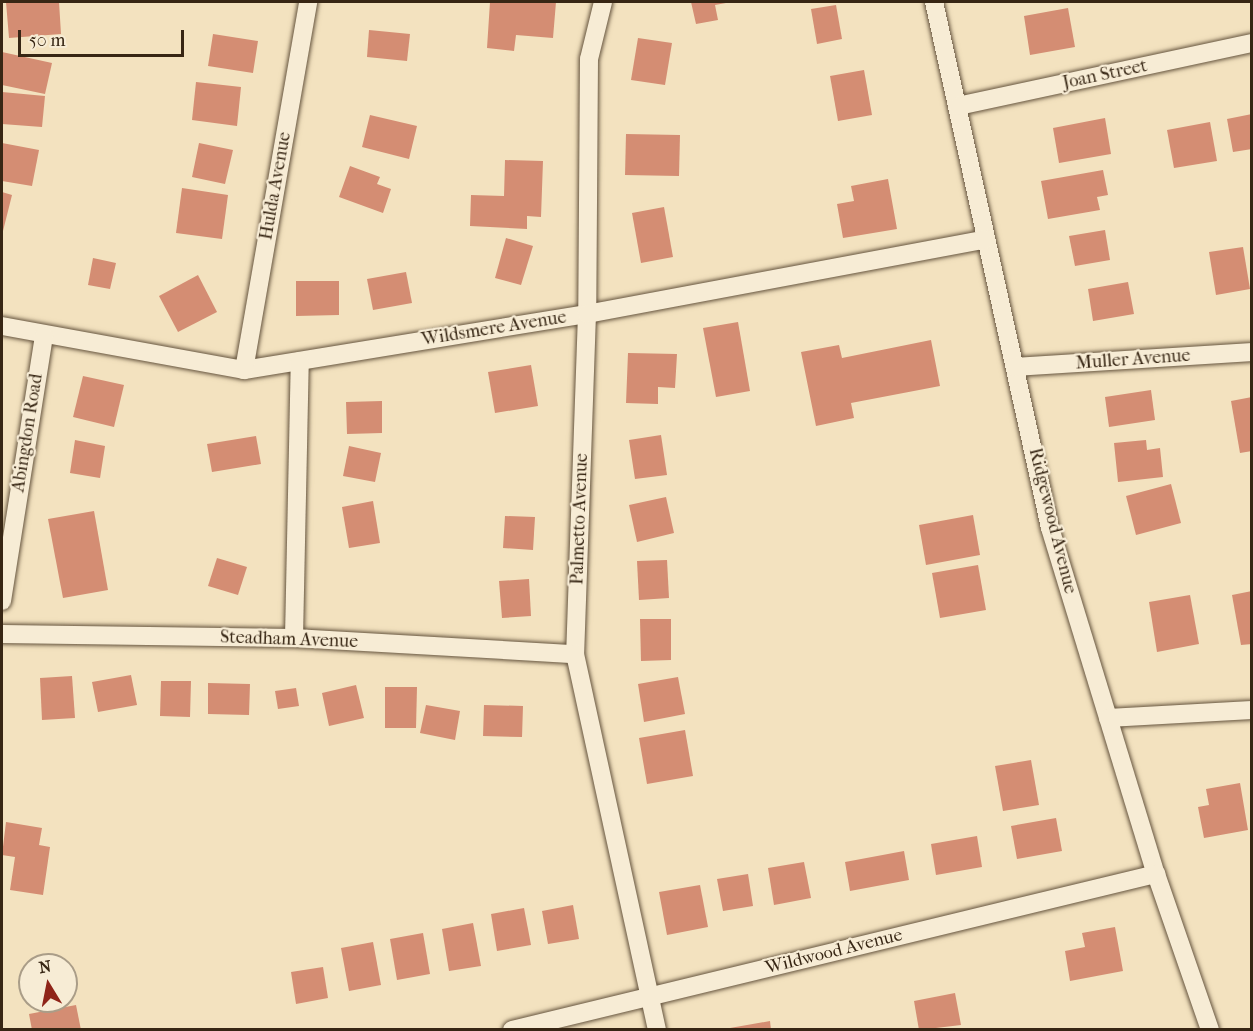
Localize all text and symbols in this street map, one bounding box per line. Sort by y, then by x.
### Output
scale bar [21,18,188,56]
text: 50 m [29,30,65,51]
street label: Joan Street [1061,56,1149,94]
street label: Hulda Avenue [256,130,296,242]
street label: Wildsmere Avenue [420,307,568,351]
street label: Muller Avenue [1075,345,1191,375]
street label: Abingdon Road [8,372,48,494]
street label: Ridgewood Avenue [1023,446,1081,596]
street label: Palmetto Avenue [567,453,593,585]
street label: Steadham Avenue [220,627,358,653]
street label: Wildwood Avenue [763,925,905,979]
north arrow [18,953,78,1013]
text: N [37,956,53,977]

